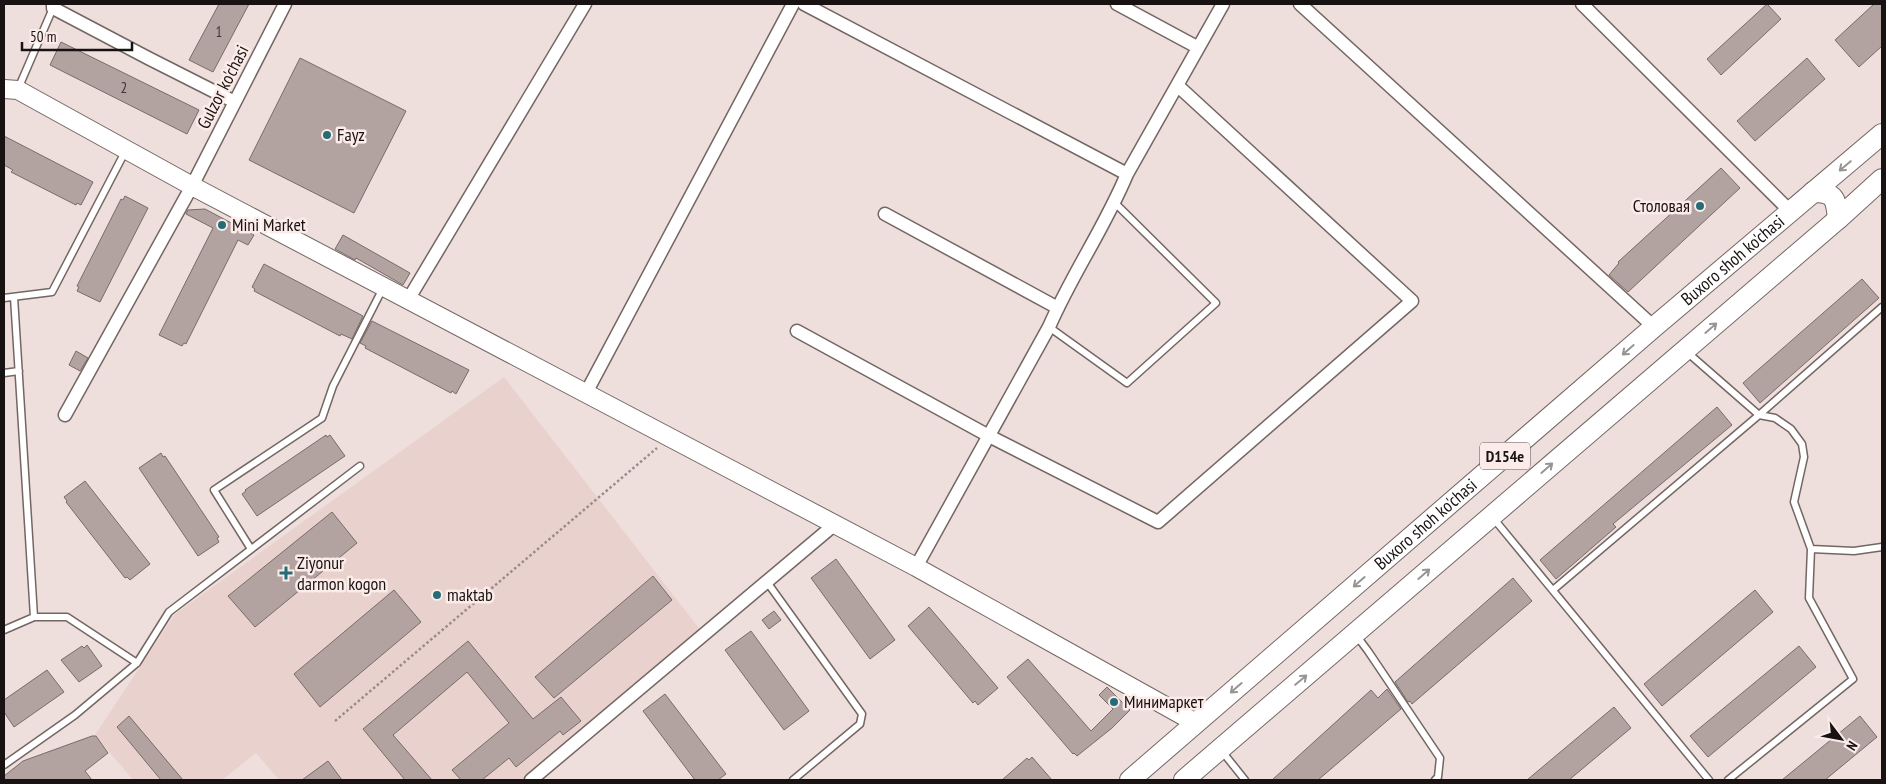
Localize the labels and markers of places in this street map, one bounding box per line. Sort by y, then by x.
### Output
place label: Fayz [337,123,365,146]
marker: Fayz [321,129,333,141]
place label: Столовая [1633,194,1690,217]
marker: Столовая [1694,200,1706,212]
place label: Mini Market [232,213,306,236]
marker: Mini Market [216,219,228,231]
place label: Ziyonur darmon kogon [297,551,386,595]
marker: Ziyonur darmon kogon [279,566,293,580]
place label: maktab [447,583,493,606]
marker: maktab [431,589,443,601]
place label: Минимаркет [1124,690,1204,713]
marker: Минимаркет [1108,696,1120,708]

